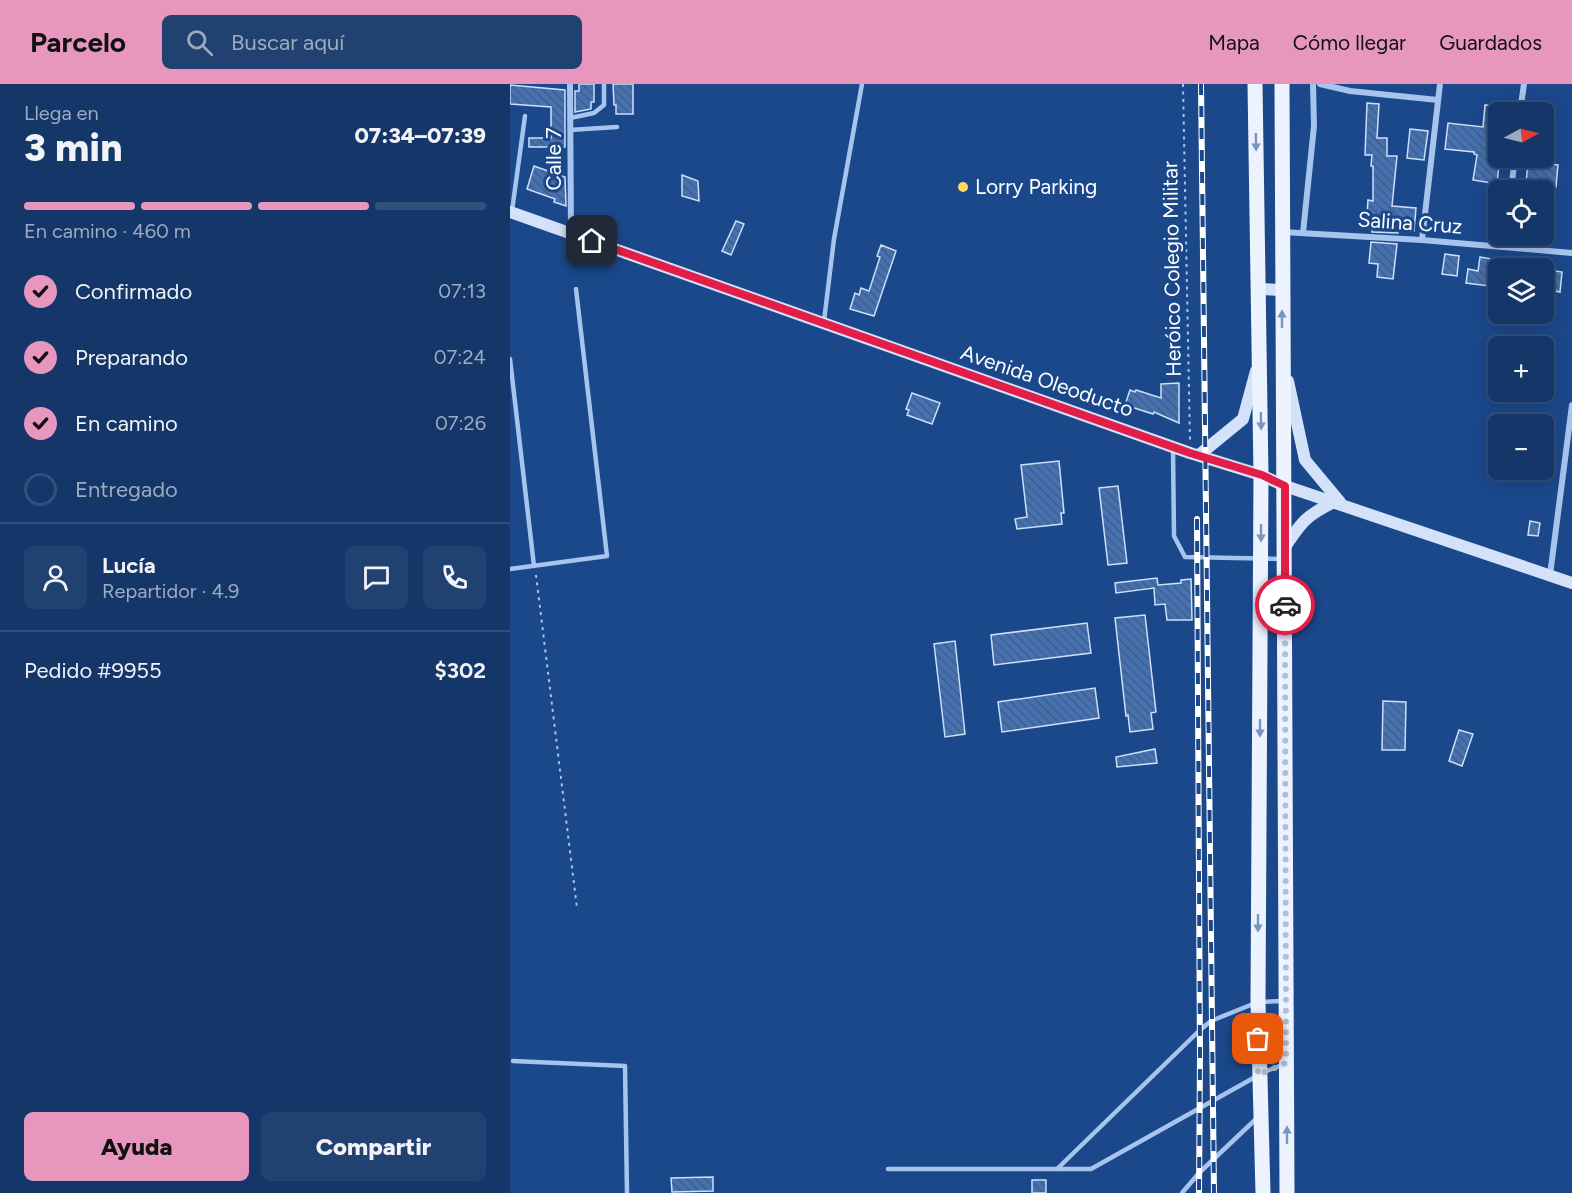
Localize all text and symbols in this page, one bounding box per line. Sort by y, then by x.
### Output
search box [162,15,582,69]
text: Parcelo [30,25,126,59]
icon: search [183,26,216,59]
text: Buscar aquí [231,29,344,56]
text: Mapa [1208,30,1260,55]
text: Cómo llegar [1293,30,1406,55]
text: Guardados [1439,30,1542,55]
text: Llega en [24,101,99,125]
north arrow [1488,102,1554,168]
map controls [1488,102,1554,480]
text: 07:34–07:39 [355,122,486,149]
text: 3 min [24,124,122,171]
street label: Calle 7 [541,127,566,191]
one-way arrow [1251,133,1261,152]
street label: Heróico Colegio Militar [1157,161,1186,377]
place label: Lorry Parking [975,174,1097,199]
marker: Lorry Parking [956,180,970,194]
button: locate [1488,180,1554,246]
street label: Salina Cruz [1357,206,1463,239]
pin [566,215,617,266]
text: En camino · 460 m [24,219,191,243]
icon: home [575,224,608,257]
button: layers [1488,258,1554,324]
icon: check [24,275,57,308]
text: Confirmado [75,278,192,305]
text: 07:13 [438,279,486,303]
one-way arrow [1277,310,1287,329]
button: + [1488,336,1554,402]
street label: Avenida Oleoducto [958,339,1137,422]
icon: check [24,341,57,374]
text: Preparando [75,344,188,371]
text: 07:24 [434,345,486,369]
icon: check [24,407,57,440]
text: En camino [75,410,178,437]
text: 07:26 [435,411,486,435]
one-way arrow [1256,412,1265,431]
button: − [1488,414,1554,480]
text: Entregado [75,476,178,503]
one-way arrow [1256,524,1266,543]
button: person [24,546,87,609]
button: chat [345,546,408,609]
button: phone [423,546,486,609]
text: Lucía [102,552,156,579]
courier [1255,575,1315,635]
text: Repartidor · 4.9 [102,579,239,603]
icon: car [1269,589,1302,622]
text: Pedido #9955 [24,657,162,684]
text: $302 [435,657,486,684]
one-way arrow [1255,719,1265,738]
one-way arrow [1253,914,1263,933]
pin [1232,1013,1283,1064]
icon: bag [1241,1022,1274,1055]
button: Ayuda [24,1112,249,1181]
button: Compartir [261,1112,486,1181]
one-way arrow [1282,1125,1292,1144]

